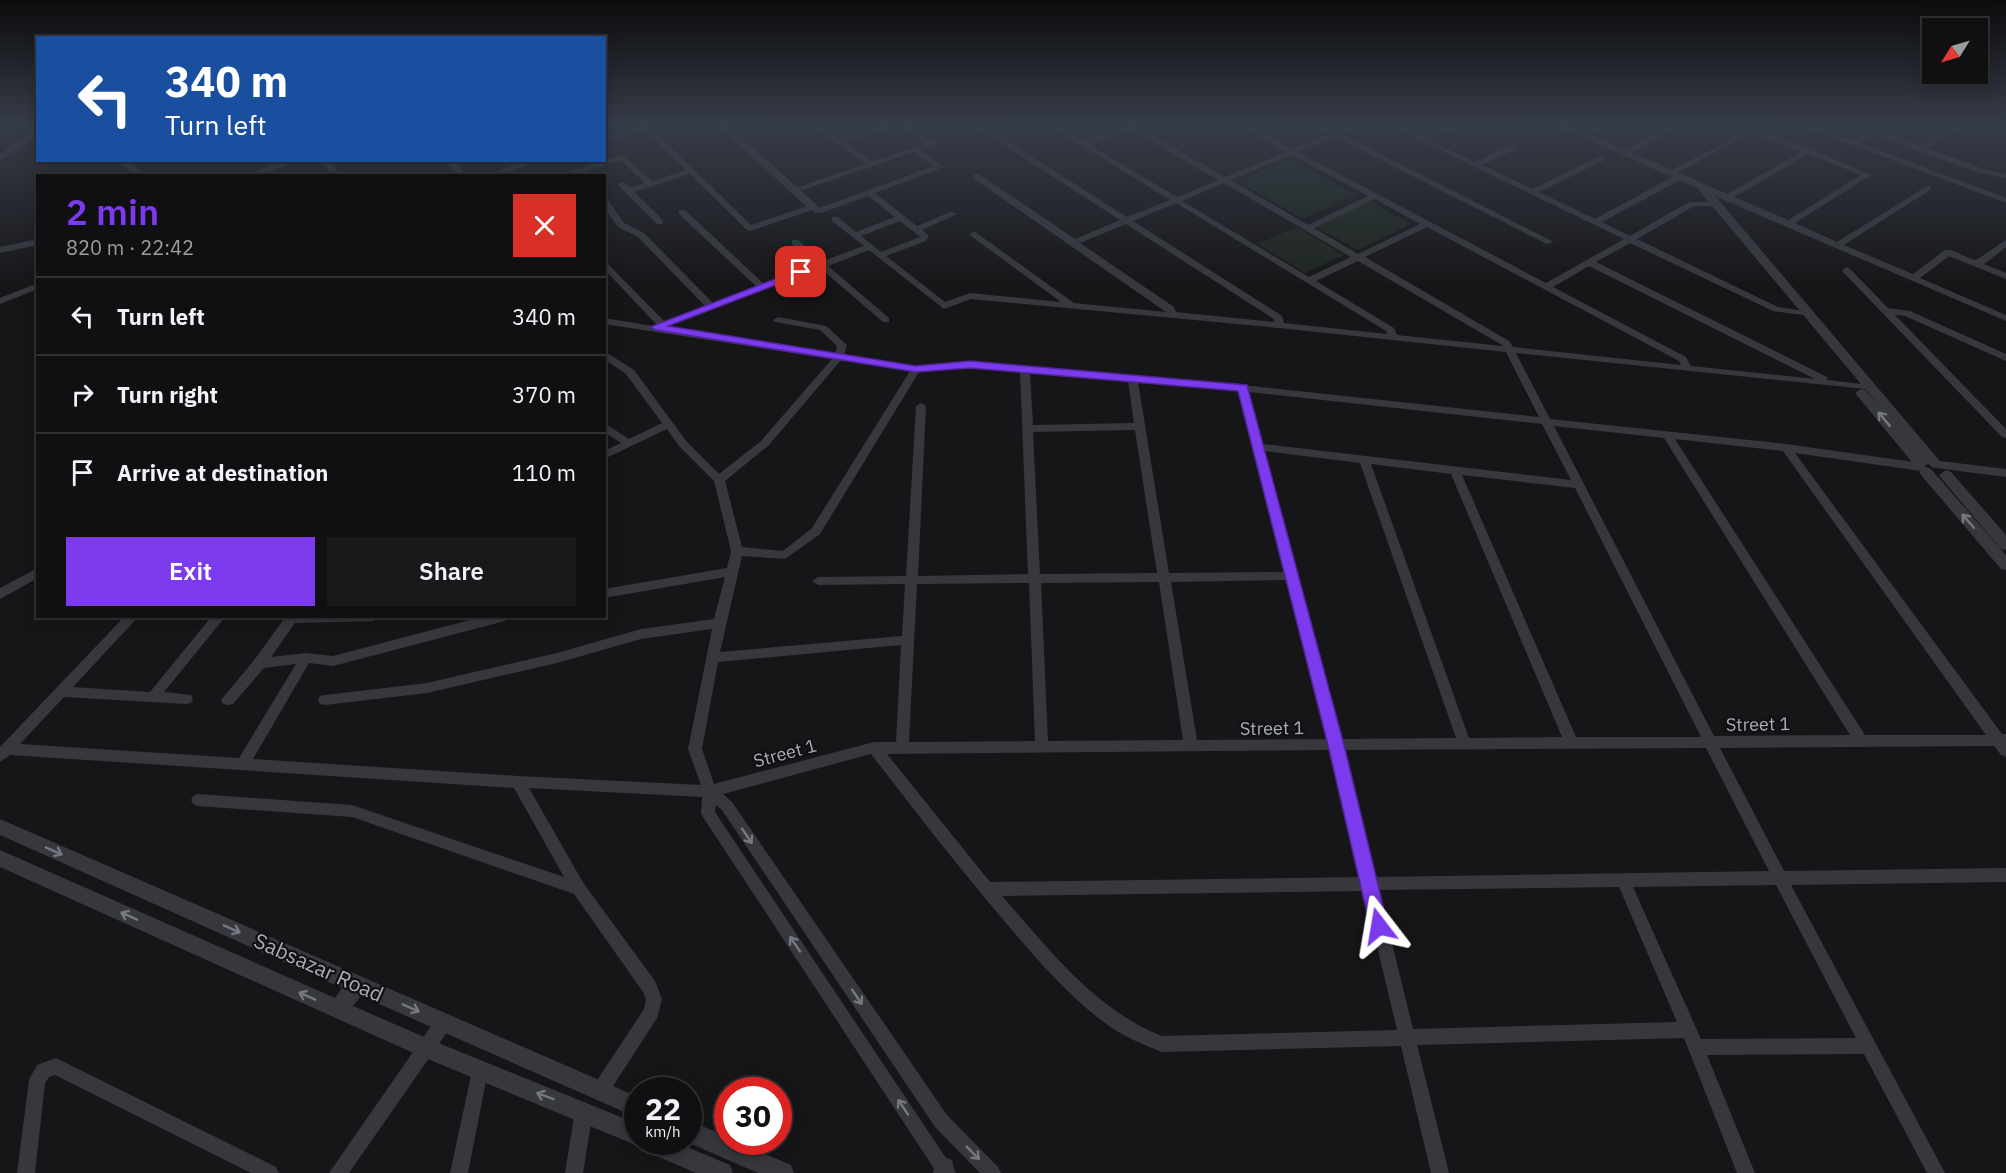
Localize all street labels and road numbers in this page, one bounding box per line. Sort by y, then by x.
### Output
street label: Street 1 [1726,712,1790,736]
street label: Street 1 [1240,716,1304,740]
street label: Street 1 [751,734,819,772]
street label: Sabsazar Road [250,926,388,1008]

